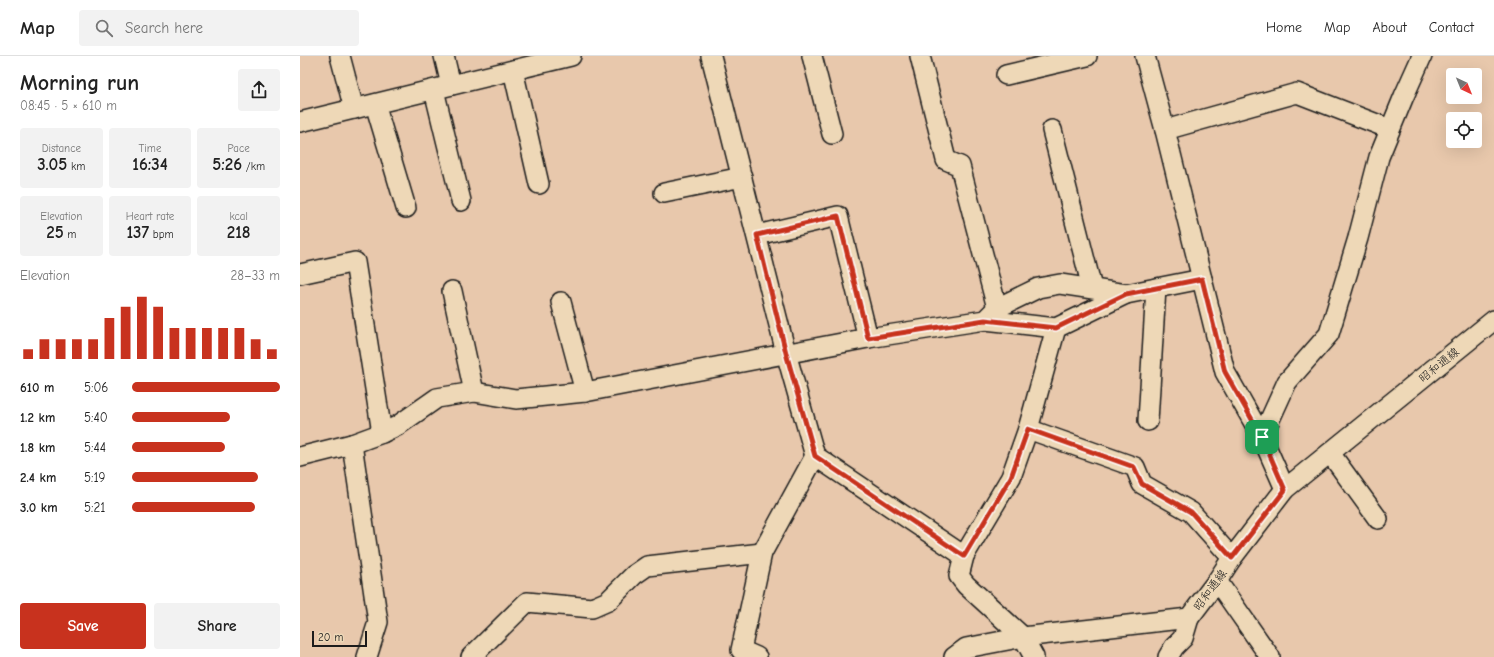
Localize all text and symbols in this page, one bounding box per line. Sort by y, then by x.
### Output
search box [79,10,359,46]
text: Map [20,17,55,39]
icon: search [93,17,115,39]
text: Search here [125,19,203,37]
text: Home [1266,19,1302,36]
text: Map [1324,19,1350,36]
text: About [1372,19,1407,36]
text: Contact [1429,19,1474,36]
north arrow [1446,68,1482,104]
map controls [1446,68,1482,148]
button: share [238,69,280,111]
text: Morning run [20,70,139,96]
text: 08:45 · 5 × 610 m [20,98,117,113]
button: locate [1446,112,1482,148]
text: Distance [42,142,81,155]
text: Time [139,142,161,155]
text: Pace [228,142,250,155]
text: 3.05 [37,155,67,174]
text: 16:34 [132,155,168,174]
text: 5:26 [212,155,242,174]
text: km [67,160,85,173]
text: /km [242,160,265,173]
text: Elevation [40,210,82,223]
text: Heart rate [126,210,174,223]
text: kcal [229,210,248,223]
text: 25 [46,223,64,242]
text: 137 [126,223,149,242]
text: 218 [227,223,251,242]
text: m [64,228,76,241]
text: bpm [149,228,174,241]
text: Elevation [20,268,70,283]
text: 28–33 m [230,268,280,283]
street label: 昭和通線 [1416,344,1462,386]
text: 610 m [20,380,54,395]
text: 5:06 [84,380,108,395]
text: 1.2 km [20,410,55,425]
text: 5:40 [84,410,108,425]
pin [1245,420,1279,454]
icon: arrive [1251,426,1273,448]
text: 1.8 km [20,440,55,455]
text: 5:44 [84,440,106,455]
text: 2.4 km [20,470,56,485]
text: 5:19 [84,470,105,485]
text: 3.0 km [20,500,58,515]
text: 5:21 [84,500,105,515]
street label: 昭和通線 [1190,566,1230,614]
button: Save [20,603,146,649]
button: Share [154,603,280,649]
scale bar [312,629,367,648]
text: 20 m [318,631,343,644]

